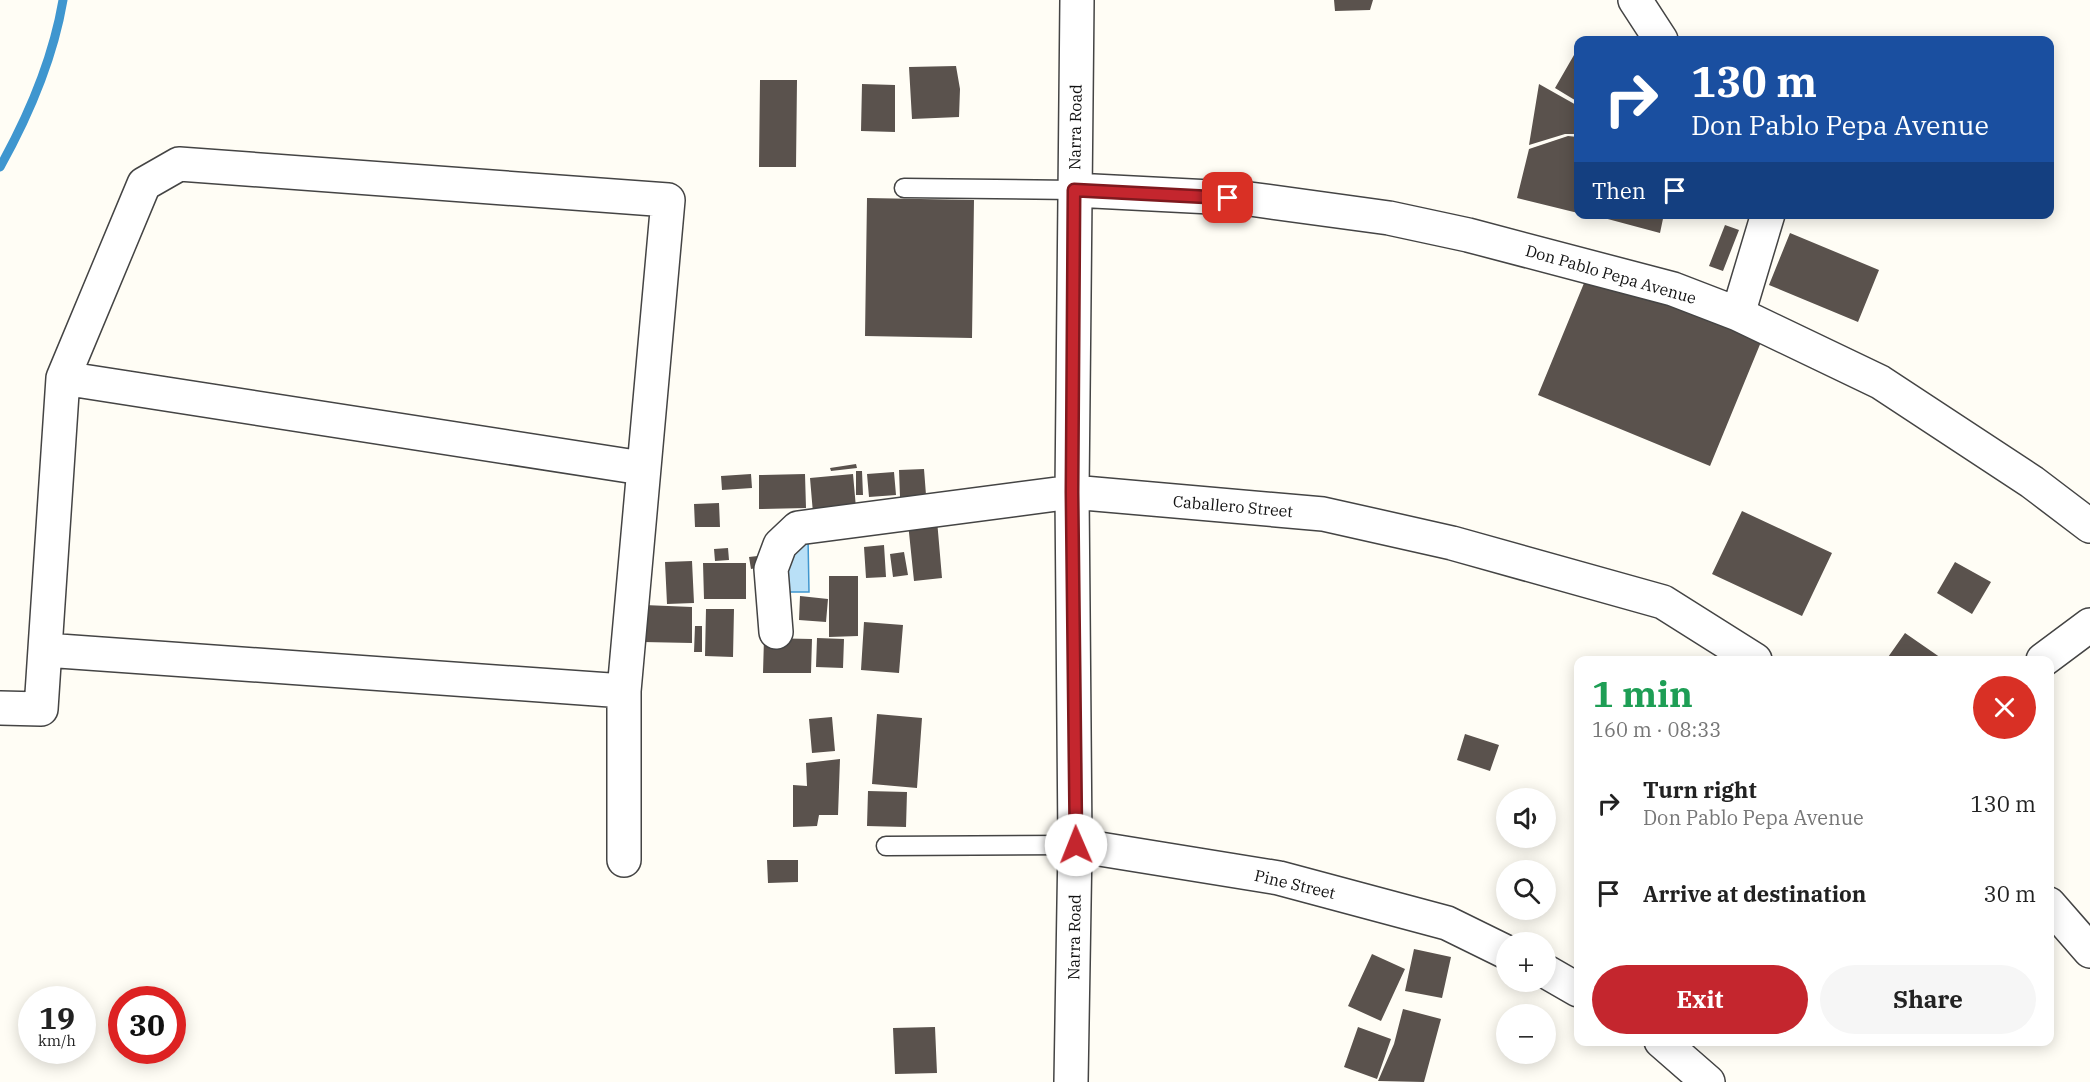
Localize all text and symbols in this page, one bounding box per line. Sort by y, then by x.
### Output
text: 130 m [1691,54,1817,109]
icon: right [1592,60,1670,138]
street label: Narra Road [1064,84,1086,170]
text: Don Pablo Pepa Avenue [1691,107,1989,142]
pin [1202,172,1253,223]
icon: arrive [1658,174,1691,207]
text: Then [1592,176,1646,205]
icon: arrive [1211,181,1244,214]
street label: Don Pablo Pepa Avenue [1523,240,1699,308]
street label: Caballero Street [1172,491,1294,521]
text: 1 min [1592,670,1693,717]
button: close [1973,676,2036,739]
text: 160 m · 08:33 [1592,716,1721,743]
text: Turn right [1643,775,1757,804]
icon: right [1592,787,1625,820]
map controls [1496,788,1556,1064]
button: sound [1496,788,1556,848]
text: 130 m [1970,789,2036,818]
text: Don Pablo Pepa Avenue [1643,804,1864,831]
position arrow [1044,813,1108,877]
button: search [1496,860,1556,920]
street label: Pine Street [1253,865,1338,903]
icon: arrive [1592,877,1625,910]
text: Arrive at destination [1643,879,1866,908]
text: 30 m [1984,879,2036,908]
street label: Narra Road [1063,894,1085,980]
button: + [1496,932,1556,992]
button: Exit [1592,965,1808,1034]
button: Share [1820,965,2036,1034]
speed limit sign: 30 [108,986,186,1064]
text: 19 [39,998,75,1037]
button: − [1496,1004,1556,1064]
text: km/h [38,1031,76,1050]

